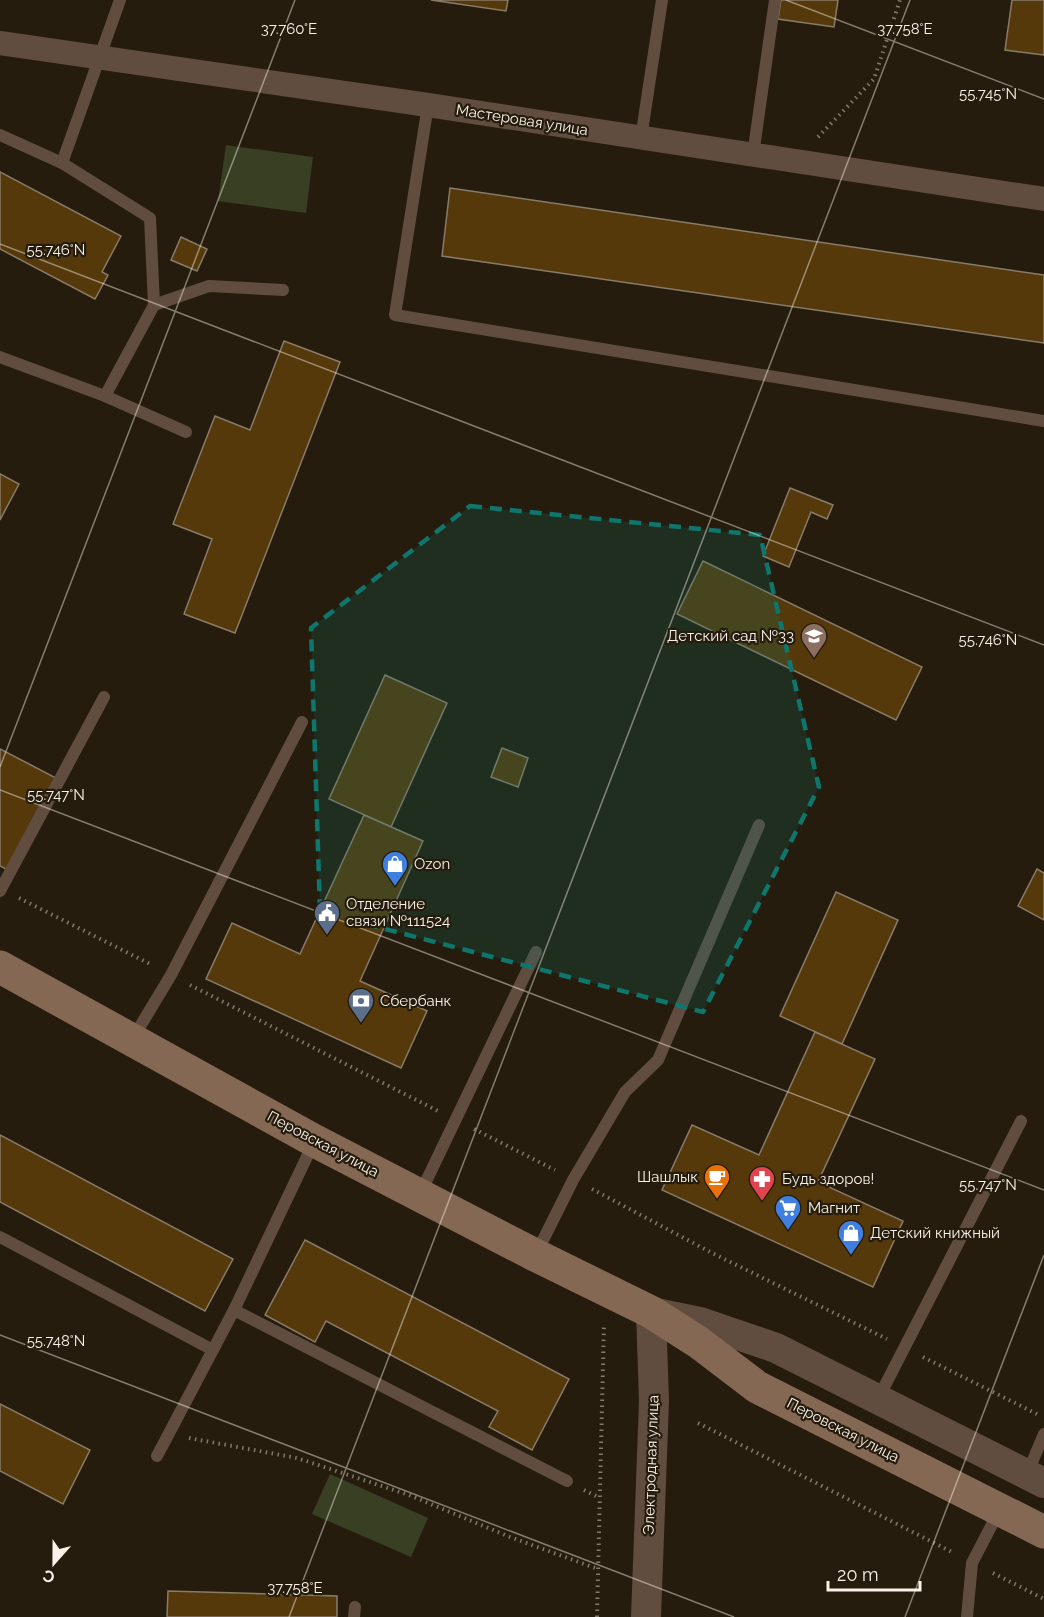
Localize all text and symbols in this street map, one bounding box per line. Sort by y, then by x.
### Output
text: 37.760°E [261,20,317,38]
text: 37.758°E [877,20,933,38]
text: 55.745°N [959,85,1017,103]
street label: Мастеровая улица [455,101,589,139]
text: 55.746°N [27,241,85,259]
school or university icon: Детский сад №33 [799,621,829,659]
place label: Детский сад №33 [667,627,794,645]
text: 55.746°N [959,631,1017,649]
text: 55.747°N [27,786,85,804]
shop icon: Ozon [380,849,410,887]
place label: Ozon [414,855,450,873]
place label: Отделение связи №111524 [346,895,450,930]
public building icon: Отделение связи №111524 [312,898,342,936]
bank icon: Сбербанк [346,986,376,1024]
place label: Сбербанк [380,992,451,1010]
street label: Перовская улица [264,1107,382,1181]
cafe icon: Шашлык [702,1162,732,1200]
pharmacy icon: Будь здоров! [747,1164,777,1202]
place label: Шашлык [637,1168,698,1186]
place label: Будь здоров! [782,1170,874,1188]
text: 55.747°N [959,1176,1017,1194]
supermarket icon: Магнит [773,1193,803,1231]
place label: Магнит [808,1199,860,1217]
shop icon: Детский книжный [836,1218,866,1256]
place label: Детский книжный [870,1224,1000,1242]
text: 55.748°N [27,1332,85,1350]
street label: Перовская улица [784,1394,902,1466]
street label: Электродная улица [640,1395,662,1535]
north arrow [24,1533,84,1593]
scale bar [828,1554,920,1592]
text: 20 m [837,1564,879,1585]
text: С [40,1566,57,1587]
text: 37.758°E [267,1579,323,1597]

